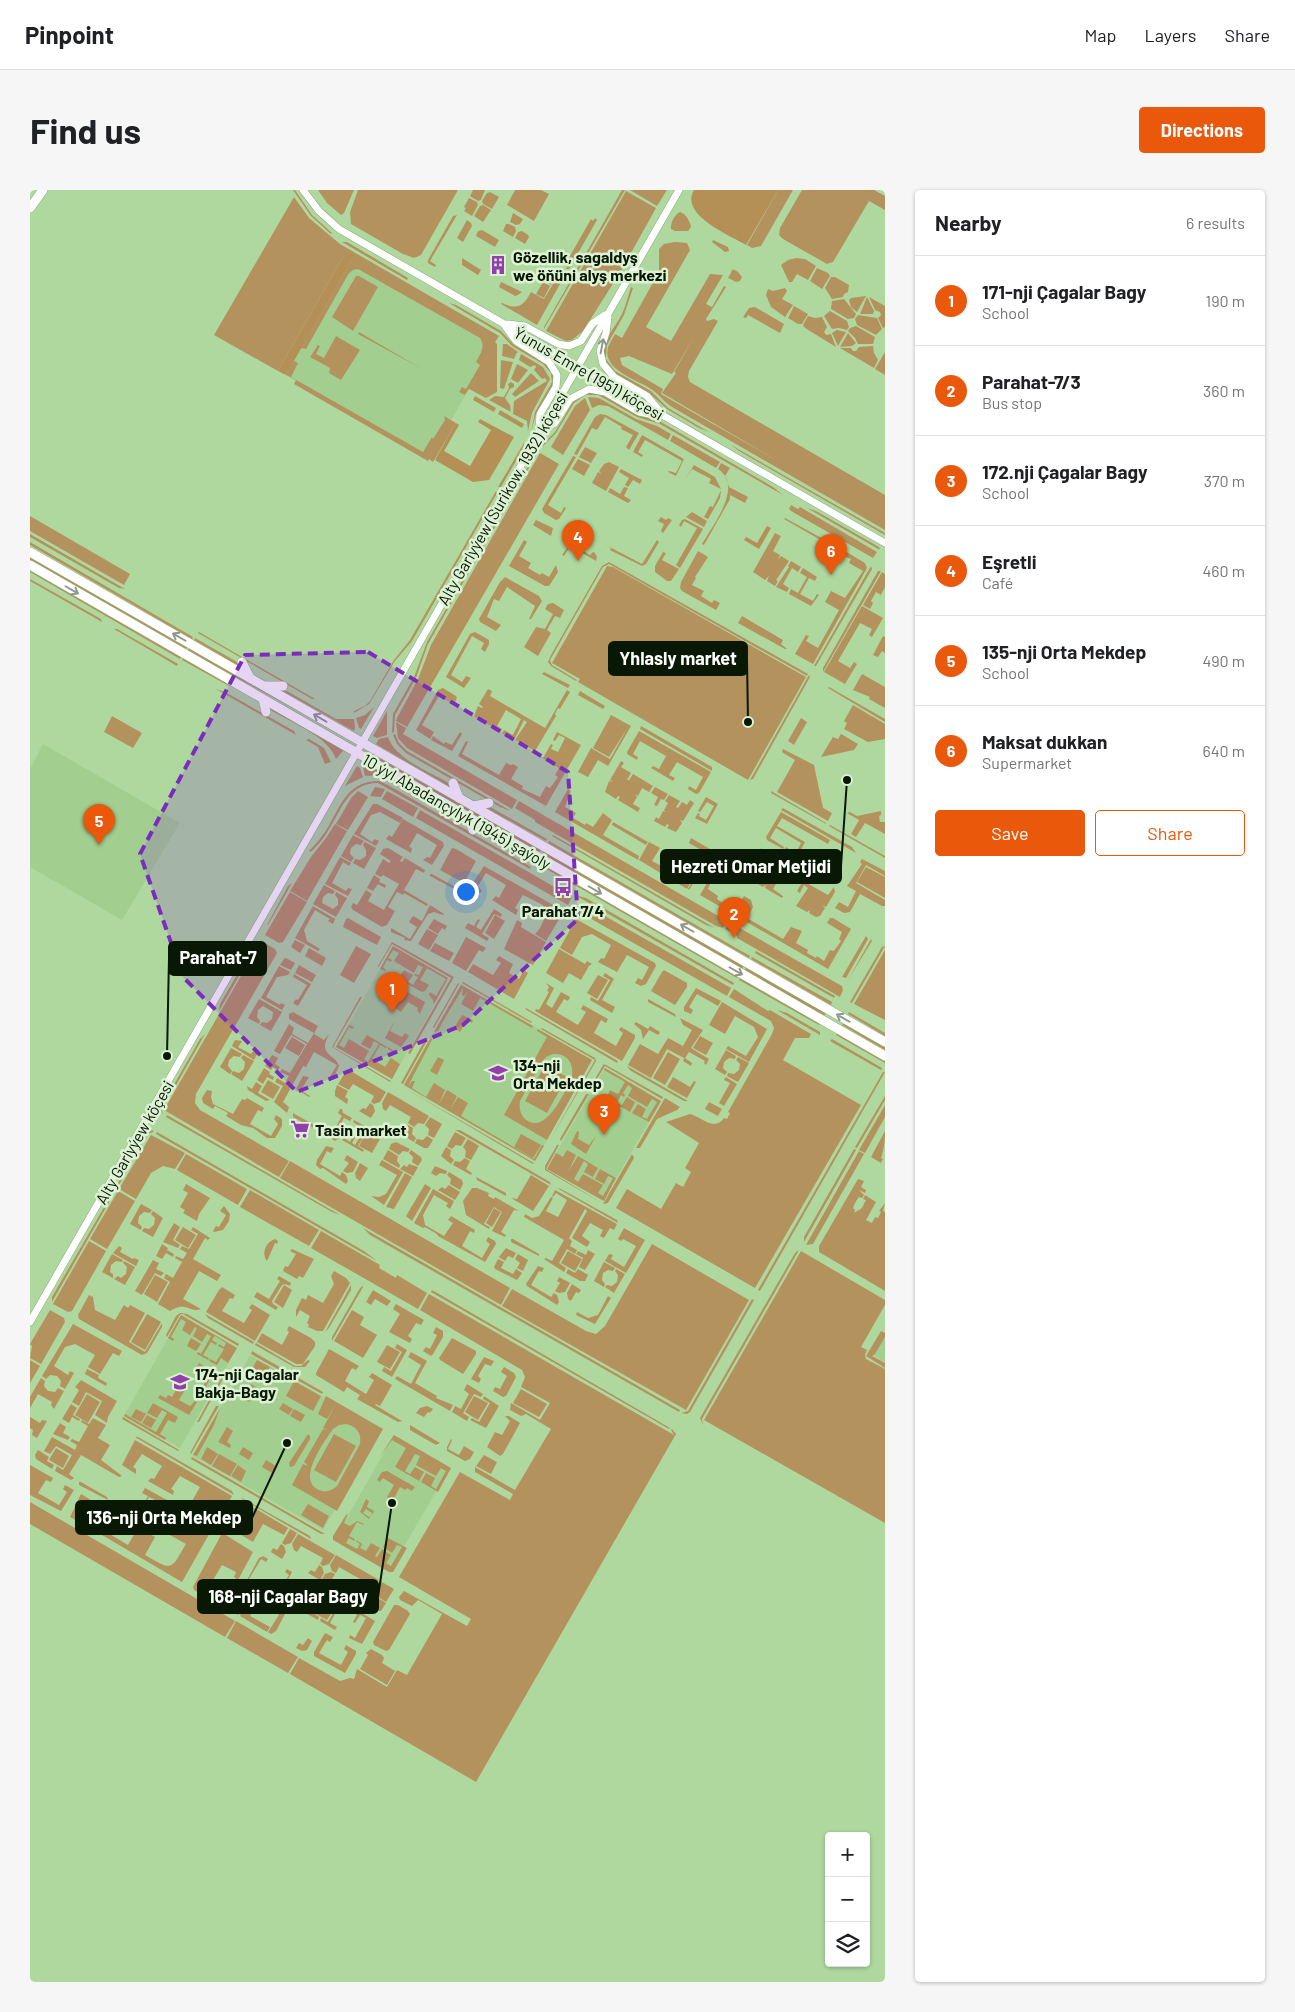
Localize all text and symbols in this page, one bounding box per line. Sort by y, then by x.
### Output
text: Pinpoint [25,20,114,49]
text: Map [1084,24,1116,46]
text: Layers [1144,24,1197,46]
text: Share [1225,24,1270,46]
button: Directions [1139,107,1265,153]
text: Find us [30,109,141,151]
text: Nearby [935,210,1001,235]
text: 6 results [1186,213,1245,232]
place label: Gözellik, sagaldyş we öňüni alyş merkezi [513,247,667,284]
building icon: Gözellik, sagaldyş we öňüni alyş merkezi [487,254,509,276]
text: 171-nji Çagalar Bagy [982,280,1146,303]
text: 1 [948,291,954,310]
text: 190 m [1206,291,1245,310]
text: School [982,303,1029,322]
street label: Ýunus Emre (1951) köçesi [511,322,667,424]
one-way arrow [597,339,607,355]
text: Parahat-7/3 [982,370,1081,393]
text: 2 [947,381,955,400]
text: 360 m [1203,381,1245,400]
street label: Alty Garlyýew (Surikow, 1932) köçesi [433,388,571,608]
text: Bus stop [982,393,1042,412]
text: 172.nji Çagalar Bagy [982,460,1148,483]
text: 3 [947,471,955,490]
text: 370 m [1204,471,1245,490]
text: School [982,483,1029,502]
pin: 4 [562,520,594,561]
pin: 6 [815,534,847,575]
text: Eşretli [982,550,1037,573]
text: 4 [946,561,956,580]
text: 460 m [1202,561,1245,580]
text: Café [982,573,1013,592]
one-way arrow [65,585,79,595]
one-way arrow [171,632,186,642]
text: 135-nji Orta Mekdep [982,640,1146,663]
callout: Yhlasly market [609,642,747,675]
text: Yhlasly market [619,647,737,669]
text: 5 [947,651,955,670]
text: 490 m [1202,651,1245,670]
text: School [982,663,1029,682]
one-way arrow [313,712,327,722]
text: Maksat dukkan [982,730,1107,753]
text: 6 [947,741,955,760]
text: 640 m [1202,741,1245,760]
street label: 10 ýyl Abadançylyk (1945) şaýoly [359,749,555,873]
text: Supermarket [982,753,1072,772]
pin: 5 [83,804,115,845]
button: Save [935,810,1085,856]
button: Share [1095,810,1245,856]
callout: Hezreti Omar Metjidi [661,850,841,883]
text: Hezreti Omar Metjidi [671,855,831,877]
bus stop icon: Parahat 7/4 [552,876,574,898]
your location [453,879,479,905]
one-way arrow [588,886,602,896]
pin: 2 [718,897,750,938]
place label: Parahat 7/4 [522,901,604,920]
one-way arrow [680,923,694,933]
callout: Parahat-7 [169,942,266,975]
text: Parahat-7 [179,946,257,968]
one-way arrow [729,967,743,977]
pin: 1 [376,972,408,1013]
one-way arrow [836,1012,850,1022]
place label: 134-nji Orta Mekdep [513,1055,602,1092]
school or university icon: 134-nji Orta Mekdep [487,1062,509,1084]
street label: Alty Garlyýew köçesi [91,1077,177,1207]
pin: 3 [588,1094,620,1135]
supermarket icon: Tasin market [289,1118,311,1140]
place label: Tasin market [315,1120,407,1139]
place label: 174-nji Cagalar Bakja-Bagy [195,1364,299,1401]
school or university icon: 174-nji Cagalar Bakja-Bagy [169,1371,191,1393]
callout: 136-nji Orta Mekdep [76,1501,252,1534]
text: 136-nji Orta Mekdep [86,1506,242,1528]
callout: 168-nji Cagalar Bagy [198,1580,378,1613]
text: 168-nji Cagalar Bagy [208,1585,368,1607]
map controls [825,1832,870,1967]
button: + [825,1832,870,1877]
button: − [825,1877,870,1922]
button: layers [825,1922,870,1967]

